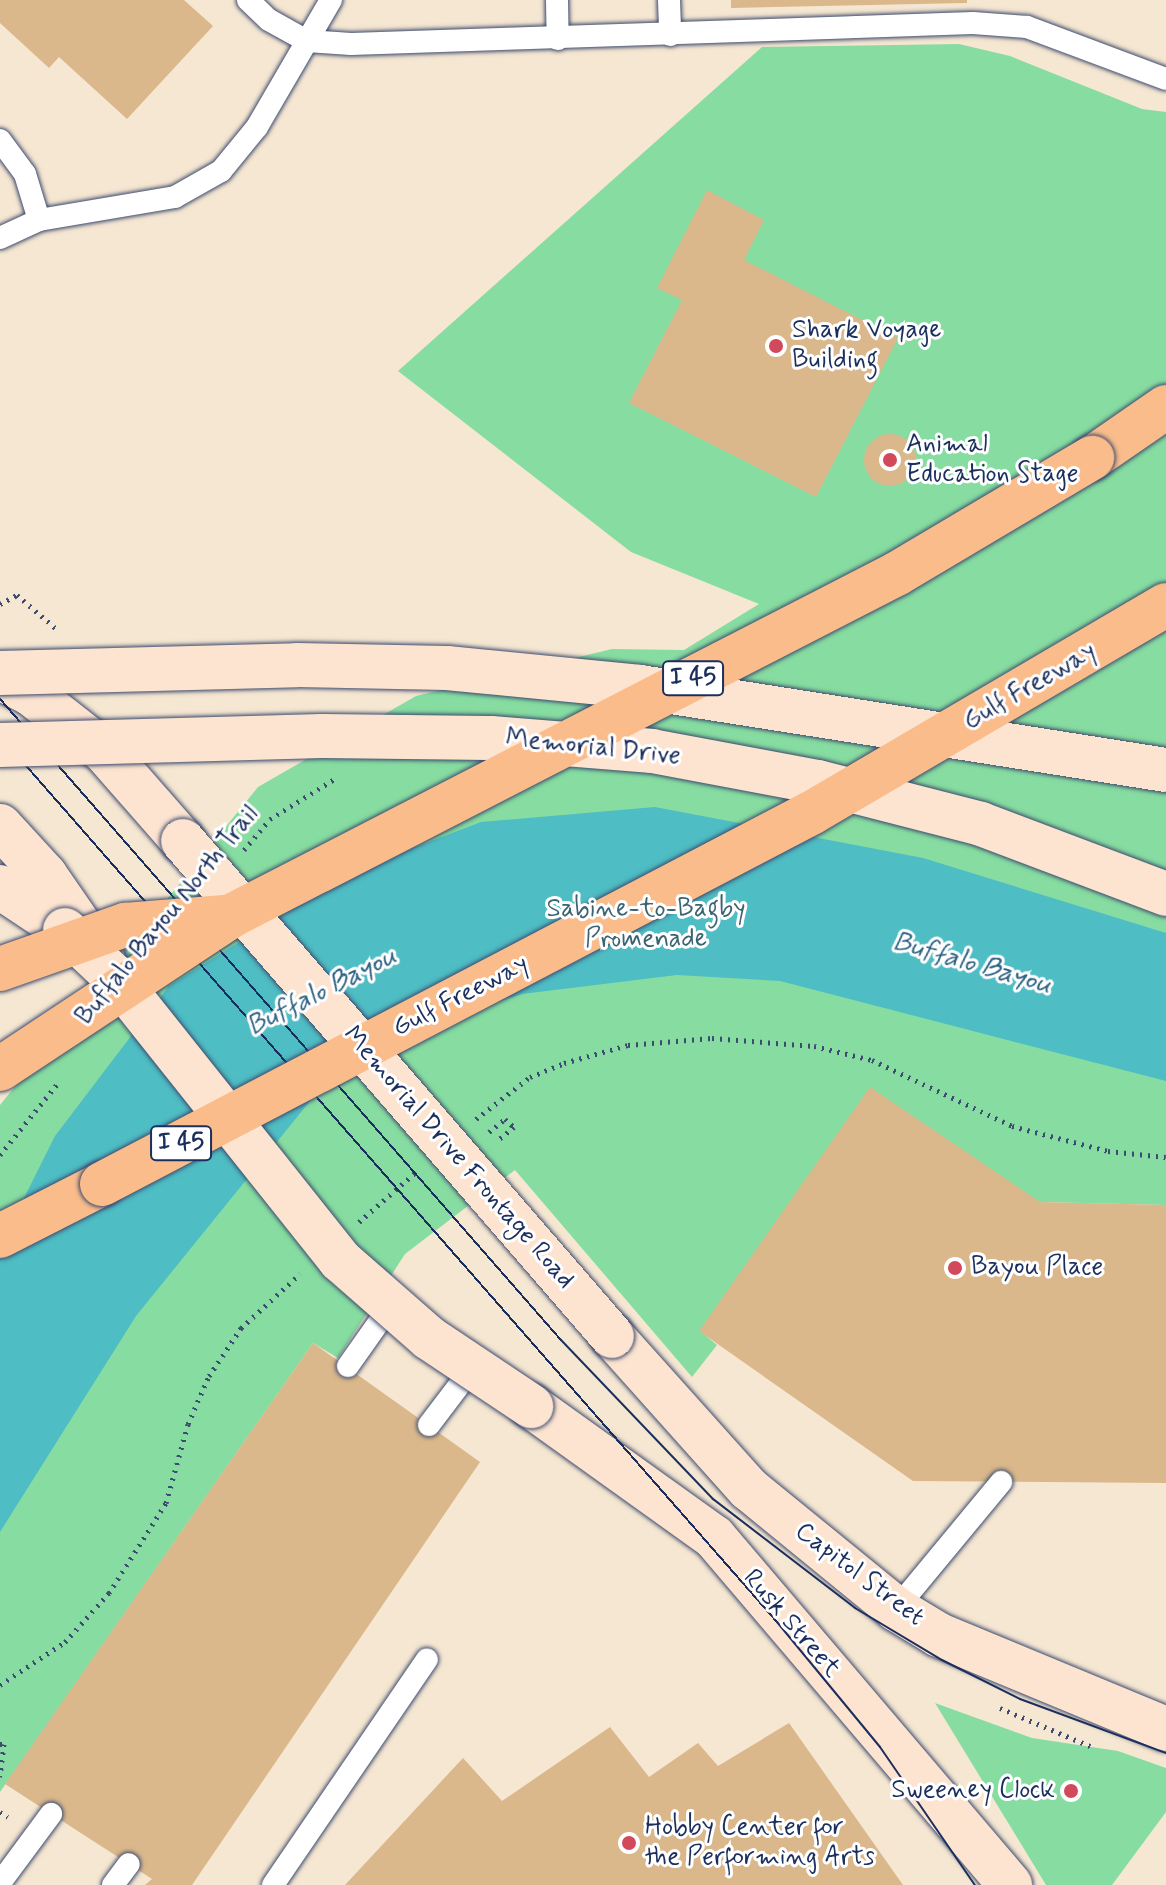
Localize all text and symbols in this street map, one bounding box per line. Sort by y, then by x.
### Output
place label: Shark Voyage Building [792,315,944,376]
marker: Shark Voyage Building [767,337,785,355]
place label: Animal Education Stage [906,429,1079,490]
marker: Animal Education Stage [881,451,899,469]
street label: Gulf Freeway [958,636,1102,738]
road number: I 45 [661,658,725,698]
street label: Memorial Drive [505,723,681,773]
street label: Buffalo Bayou North Trail [69,799,267,1033]
park label: Sabine-to-Bagby Promenade [547,894,745,956]
water label: Buffalo Bayou [888,925,1056,1003]
water label: Buffalo Bayou [241,939,403,1045]
street label: Gulf Freeway [388,949,534,1045]
street label: Memorial Drive Frontage Road [336,1021,580,1295]
road number: I 45 [149,1123,213,1163]
place label: Bayou Place [971,1252,1103,1284]
marker: Bayou Place [946,1259,964,1277]
street label: Capitol Street [786,1515,932,1635]
street label: Rusk Street [735,1563,847,1685]
place label: Sweeney Clock [888,1775,1055,1807]
marker: Sweeney Clock [1062,1782,1080,1800]
place label: Hobby Center for the Performing Arts [645,1812,870,1874]
marker: Hobby Center for the Performing Arts [620,1834,638,1852]

